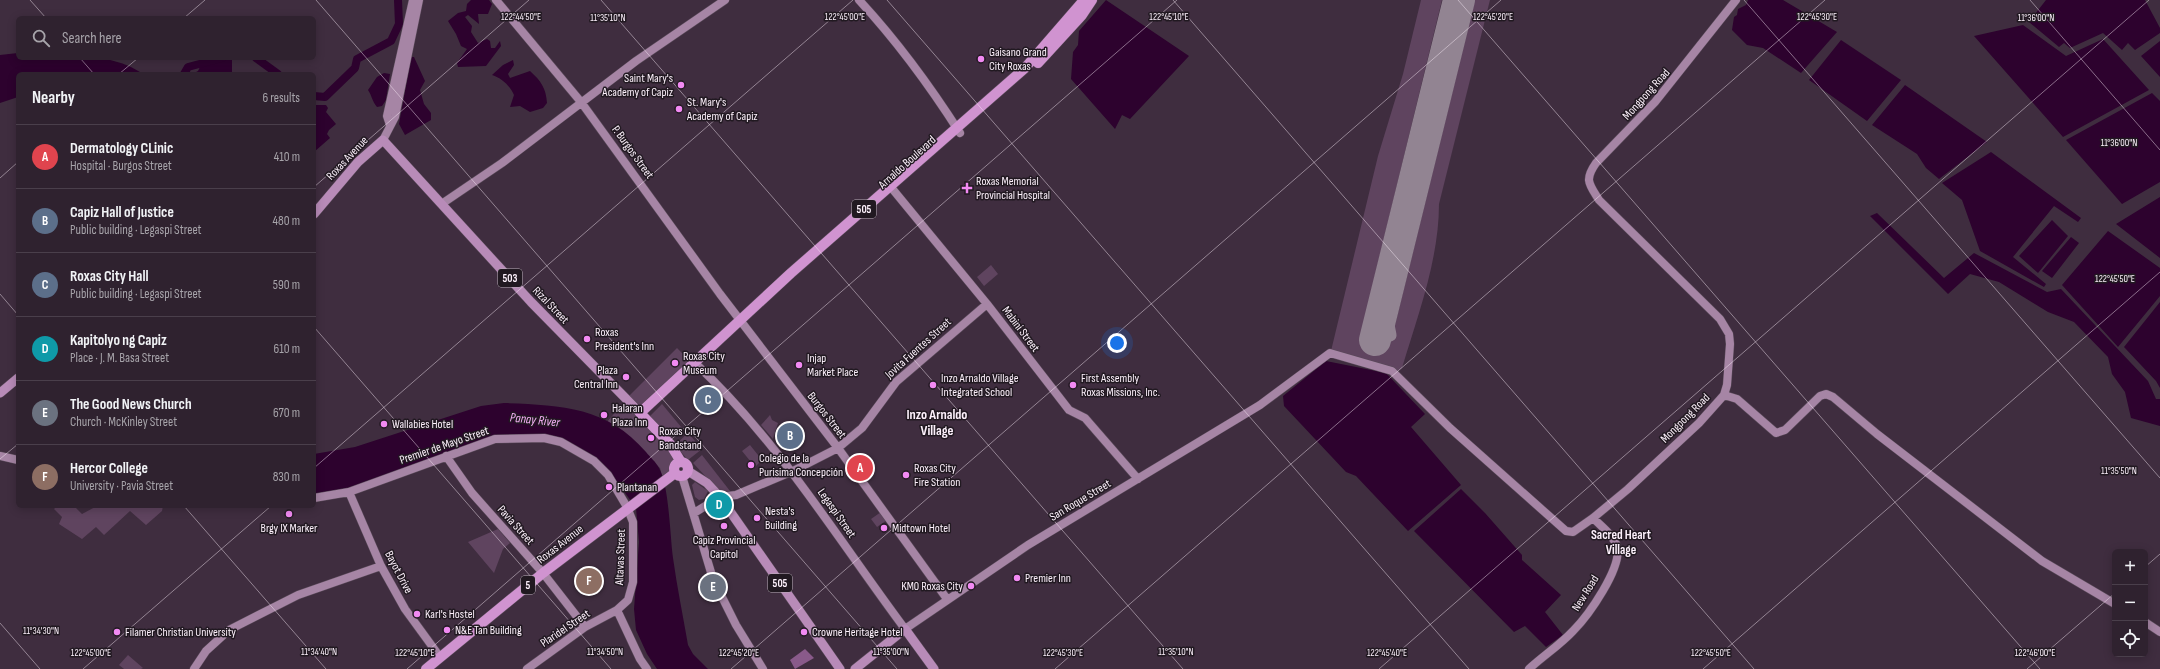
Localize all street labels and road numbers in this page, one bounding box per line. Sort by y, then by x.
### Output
street label: Mongpong Road [1619,66,1673,123]
street label: P. Burgos Street [608,123,657,182]
street label: Roxas Avenue [323,133,372,184]
street label: Arnaldo Boulevard [875,133,939,193]
road number: 505 [852,200,876,218]
road number: 503 [498,269,522,287]
street label: Rizal Street [529,284,572,327]
street label: Mabini Street [998,303,1043,355]
street label: Jovita Fuentes Street [881,315,955,383]
street label: Burgos Street [804,389,850,442]
street label: Mongpong Road [1657,390,1713,446]
street label: Premier de Mayo Street [398,423,491,468]
street label: San Roque Street [1047,476,1114,525]
street label: Legaspi Street [814,486,859,541]
street label: Pavia Street [494,502,538,549]
street label: Roxas Avenue [534,521,587,567]
street label: Altavas Street [612,528,629,586]
street label: Bayot Drive [381,548,416,596]
street label: New Road [1569,573,1602,614]
road number: 505 [768,574,792,592]
road number: 5 [521,576,535,594]
street label: Plaridel Street [538,606,593,651]

